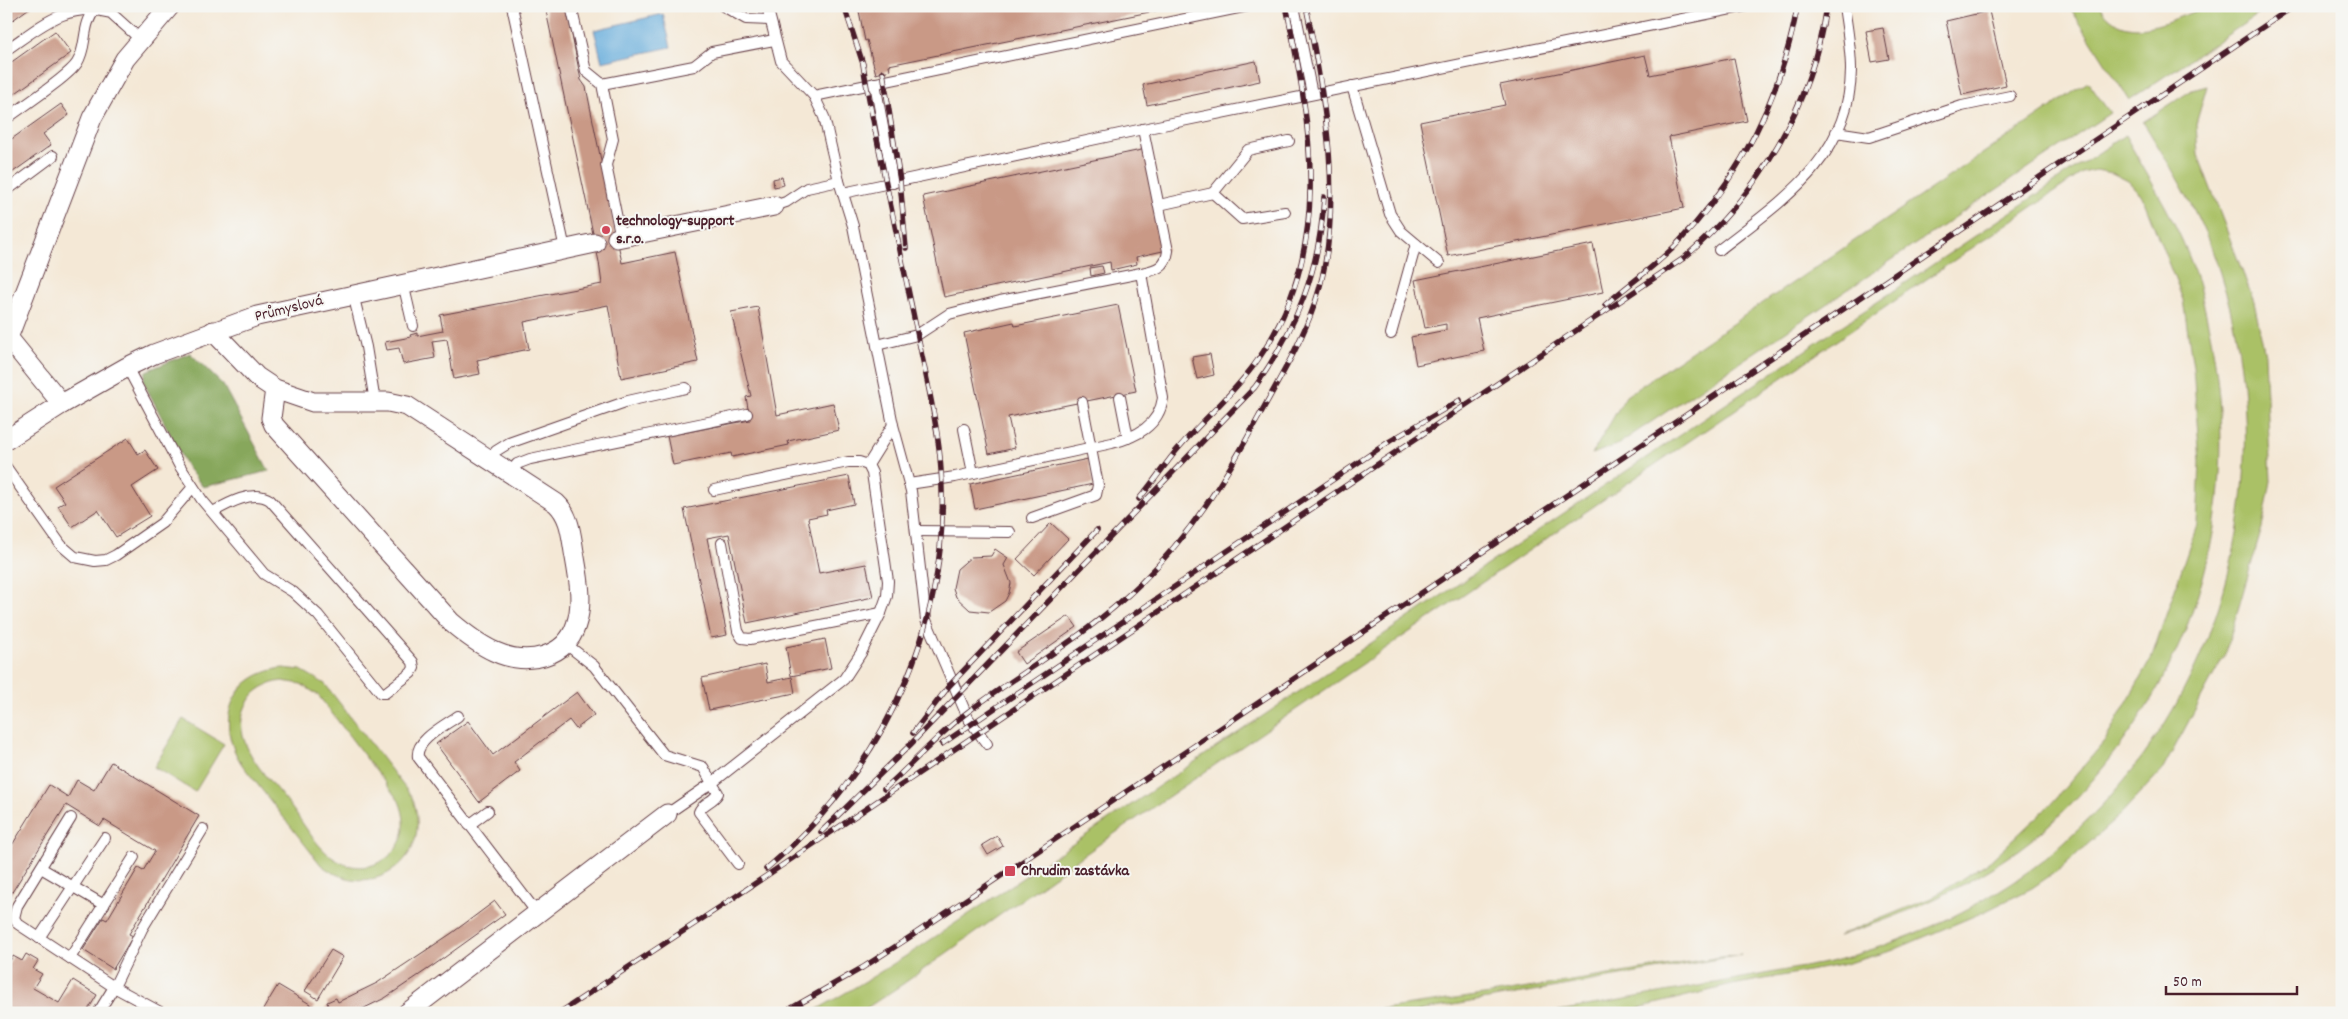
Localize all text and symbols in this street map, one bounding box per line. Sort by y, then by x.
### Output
place label: technology-support s.r.o. [616,210,735,251]
marker: technology-support s.r.o. [600,224,612,236]
street label: Průmyslová [252,289,326,329]
place label: Chrudim zastávka [1021,860,1131,883]
marker: Chrudim zastávka [1003,864,1017,878]
scale bar [2166,964,2297,996]
text: 50 m [2173,972,2202,994]

